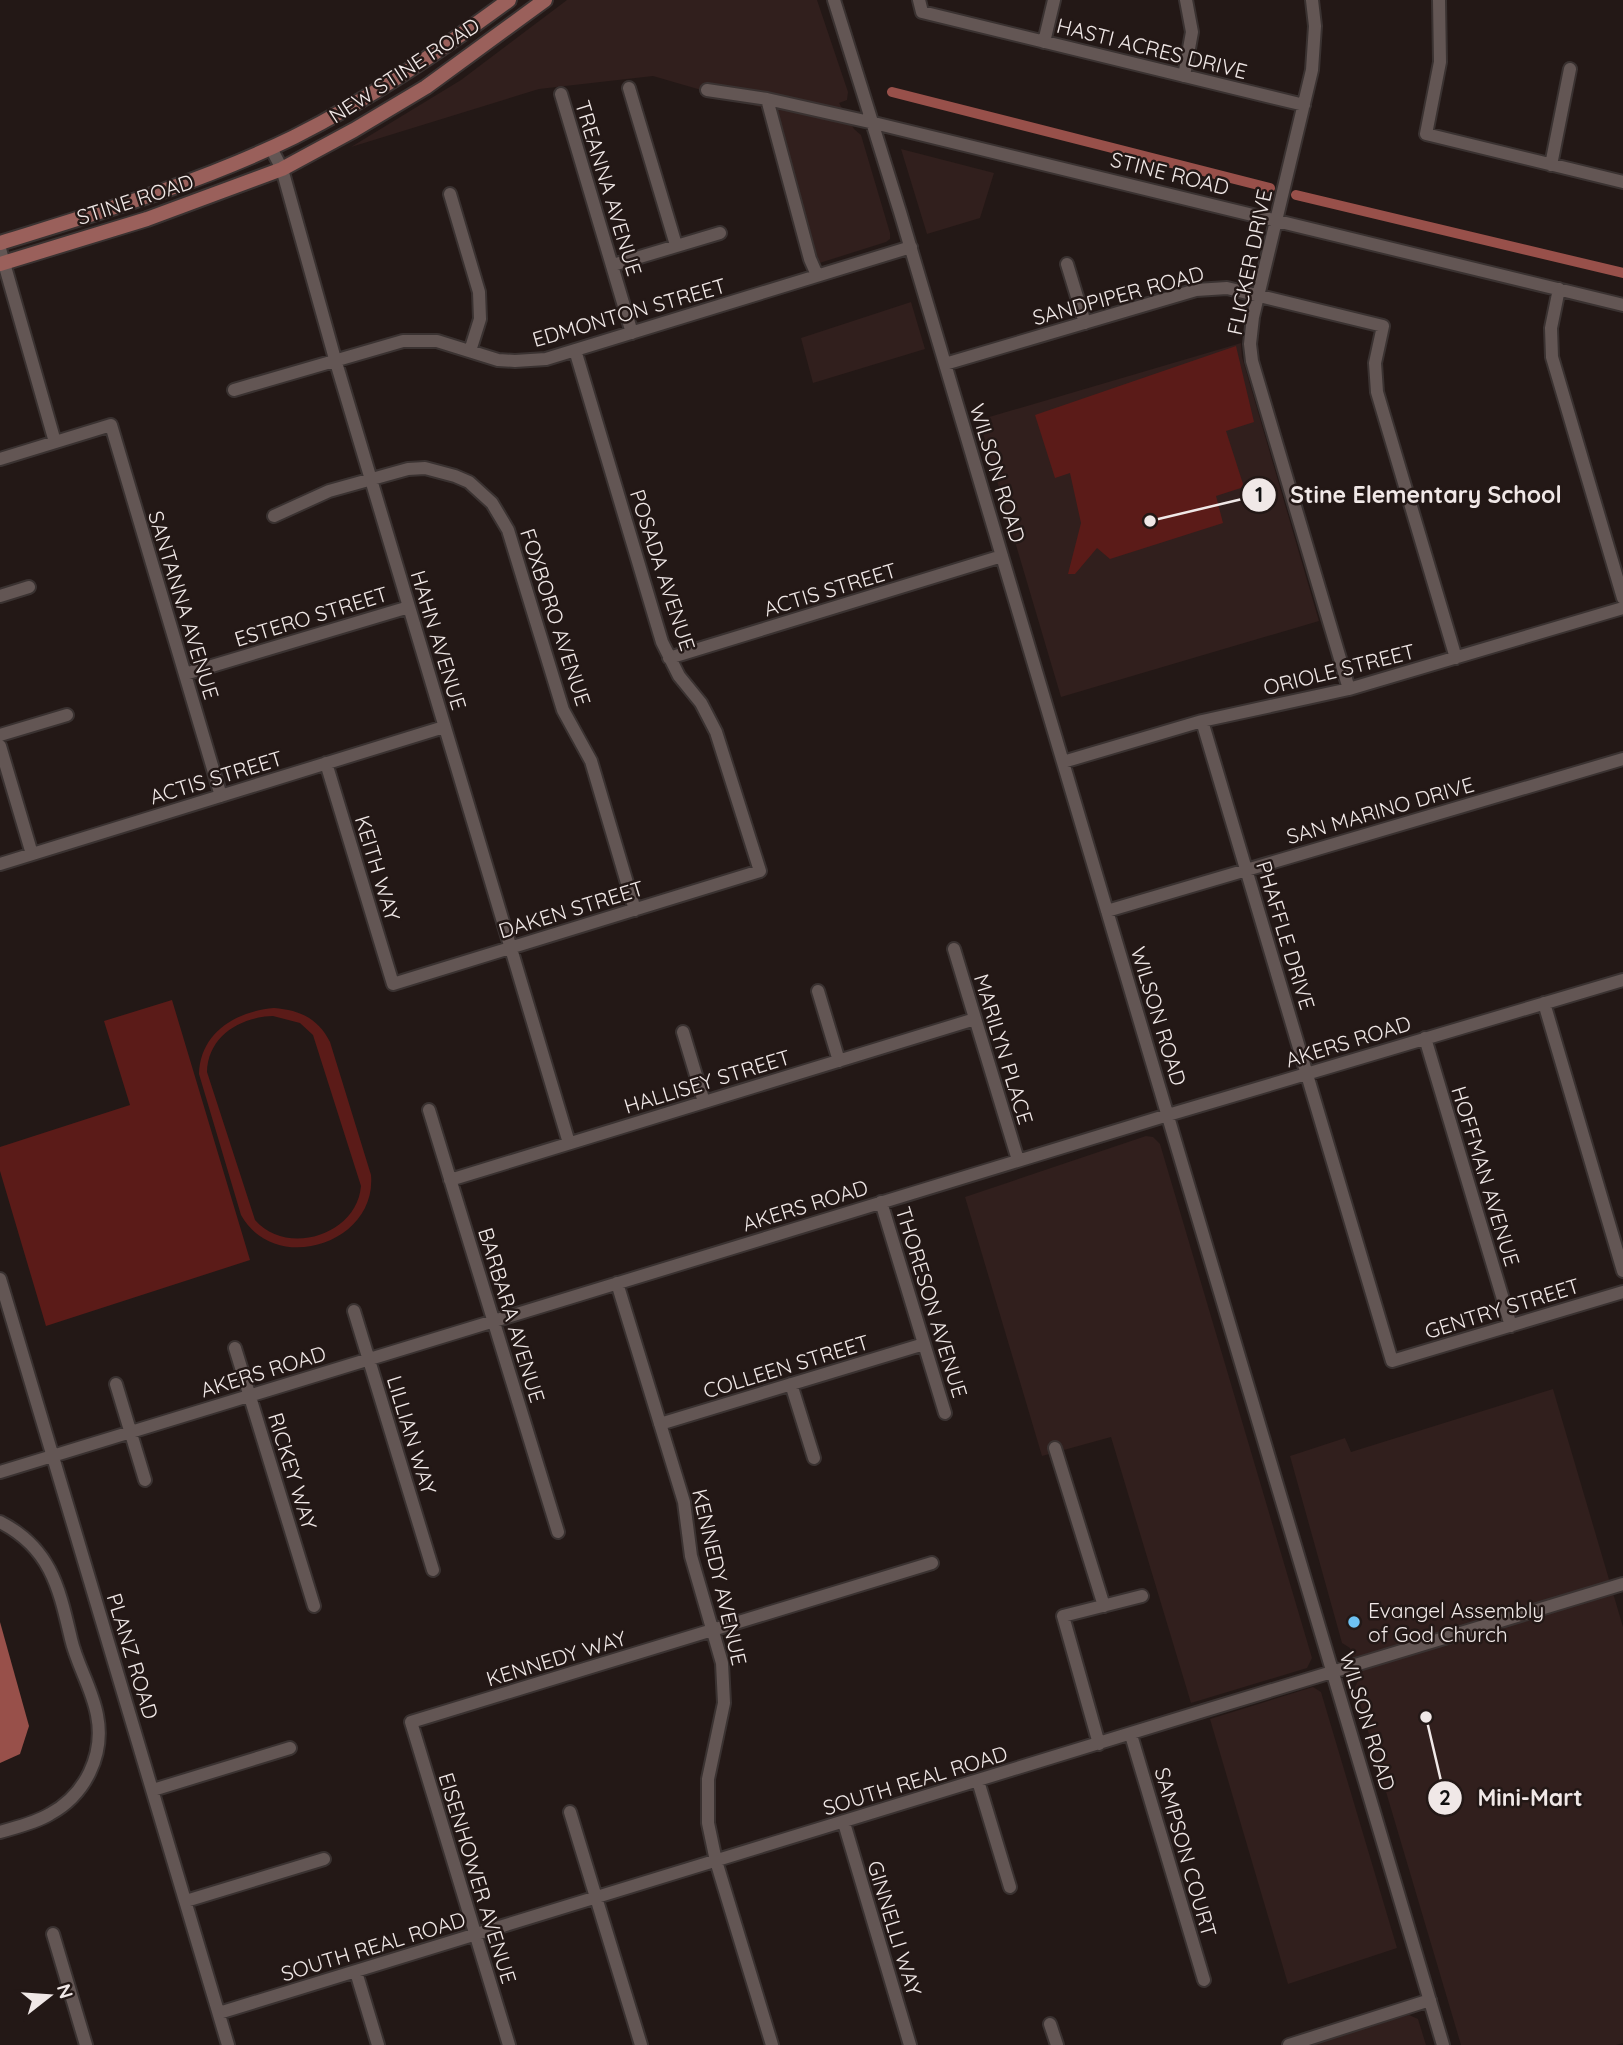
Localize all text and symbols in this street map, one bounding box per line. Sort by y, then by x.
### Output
street label: NEW STINE ROAD [324,12,484,128]
street label: HASTI ACRES DRIVE [1054,12,1250,84]
street label: TREANNA AVENUE [570,97,648,279]
street label: STINE ROAD [1108,146,1232,200]
street label: STINE ROAD [73,168,197,230]
street label: FLICKER DRIVE [1221,187,1277,337]
street label: SANDPIPER ROAD [1029,260,1207,330]
street label: EDMONTON STREET [529,272,729,352]
street label: WILSON ROAD [964,400,1032,546]
callout: Stine Elementary School [1241,473,1575,517]
text: Stine Elementary School [1290,480,1562,509]
text: 1 [1255,481,1263,507]
street label: POSADA AVENUE [625,486,701,654]
street label: SANTANNA AVENUE [143,508,225,702]
street label: FOXBORO AVENUE [515,525,597,709]
street label: ACTIS STREET [760,556,900,622]
street label: HAHN AVENUE [405,567,473,713]
street label: ESTERO STREET [231,580,391,652]
street label: ORIOLE STREET [1260,638,1418,700]
street label: ACTIS STREET [146,744,286,810]
street label: SAN MARINO DRIVE [1283,771,1477,849]
street label: KEITH WAY [350,812,406,924]
street label: PHAFFLE DRIVE [1251,857,1321,1013]
street label: DAKEN STREET [495,875,647,943]
street label: WILSON ROAD [1125,943,1193,1089]
street label: MARILYN PLACE [969,971,1039,1127]
street label: AKERS ROAD [1282,1010,1414,1072]
street label: HALLISEY STREET [621,1043,793,1119]
street label: HOFFMAN AVENUE [1446,1083,1526,1269]
street label: AKERS ROAD [739,1174,871,1236]
street label: THORESON AVENUE [891,1203,973,1401]
street label: BARBARA AVENUE [473,1224,551,1406]
street label: GENTRY STREET [1421,1272,1583,1344]
street label: COLLEEN STREET [700,1328,872,1404]
street label: AKERS ROAD [197,1340,329,1402]
street label: LILLIAN WAY [382,1372,442,1498]
street label: RICKEY WAY [263,1409,323,1533]
street label: KENNEDY AVENUE [687,1486,753,1668]
street label: PLANZ ROAD [102,1590,164,1722]
place label: Evangel Assembly of God Church [1368,1597,1544,1647]
marker: Evangel Assembly of God Church [1346,1614,1362,1630]
street label: KENNEDY WAY [483,1624,629,1692]
street label: WILSON ROAD [1334,1648,1402,1794]
street label: SOUTH REAL ROAD [820,1740,1010,1820]
street label: SAMPSON COURT [1149,1764,1223,1940]
street label: EISENHOWER AVENUE [434,1769,522,1987]
callout: Mini-Mart [1428,1776,1596,1820]
text: Mini-Mart [1477,1783,1583,1812]
text: 2 [1439,1784,1451,1810]
street label: GINNELLI WAY [862,1857,928,1999]
street label: SOUTH REAL ROAD [278,1906,468,1986]
north arrow [14,1961,84,2031]
text: N [52,1981,79,2001]

